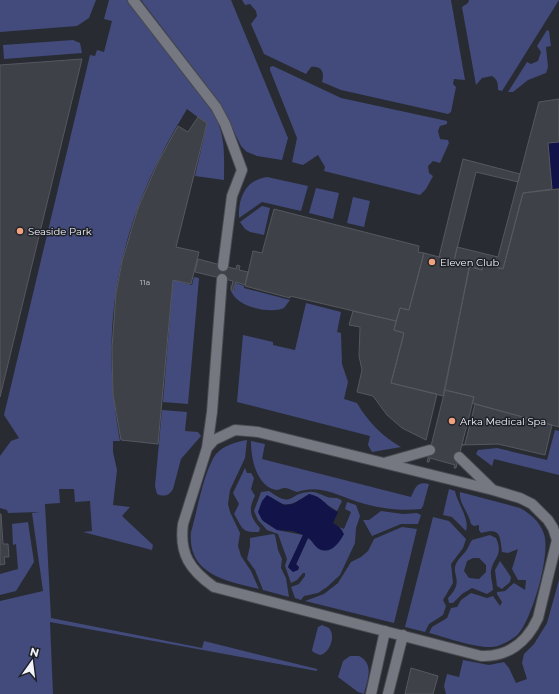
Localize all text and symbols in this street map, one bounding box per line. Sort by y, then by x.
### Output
place label: Seaside Park [28,225,92,238]
marker: Seaside Park [15,226,25,236]
place label: Eleven Club [440,256,500,269]
marker: Eleven Club [427,257,437,267]
house number: 11a [140,277,150,287]
place label: Arka Medical Spa [460,415,546,428]
marker: Arka Medical Spa [447,416,457,426]
north arrow [12,642,52,682]
text: N [28,644,40,660]

